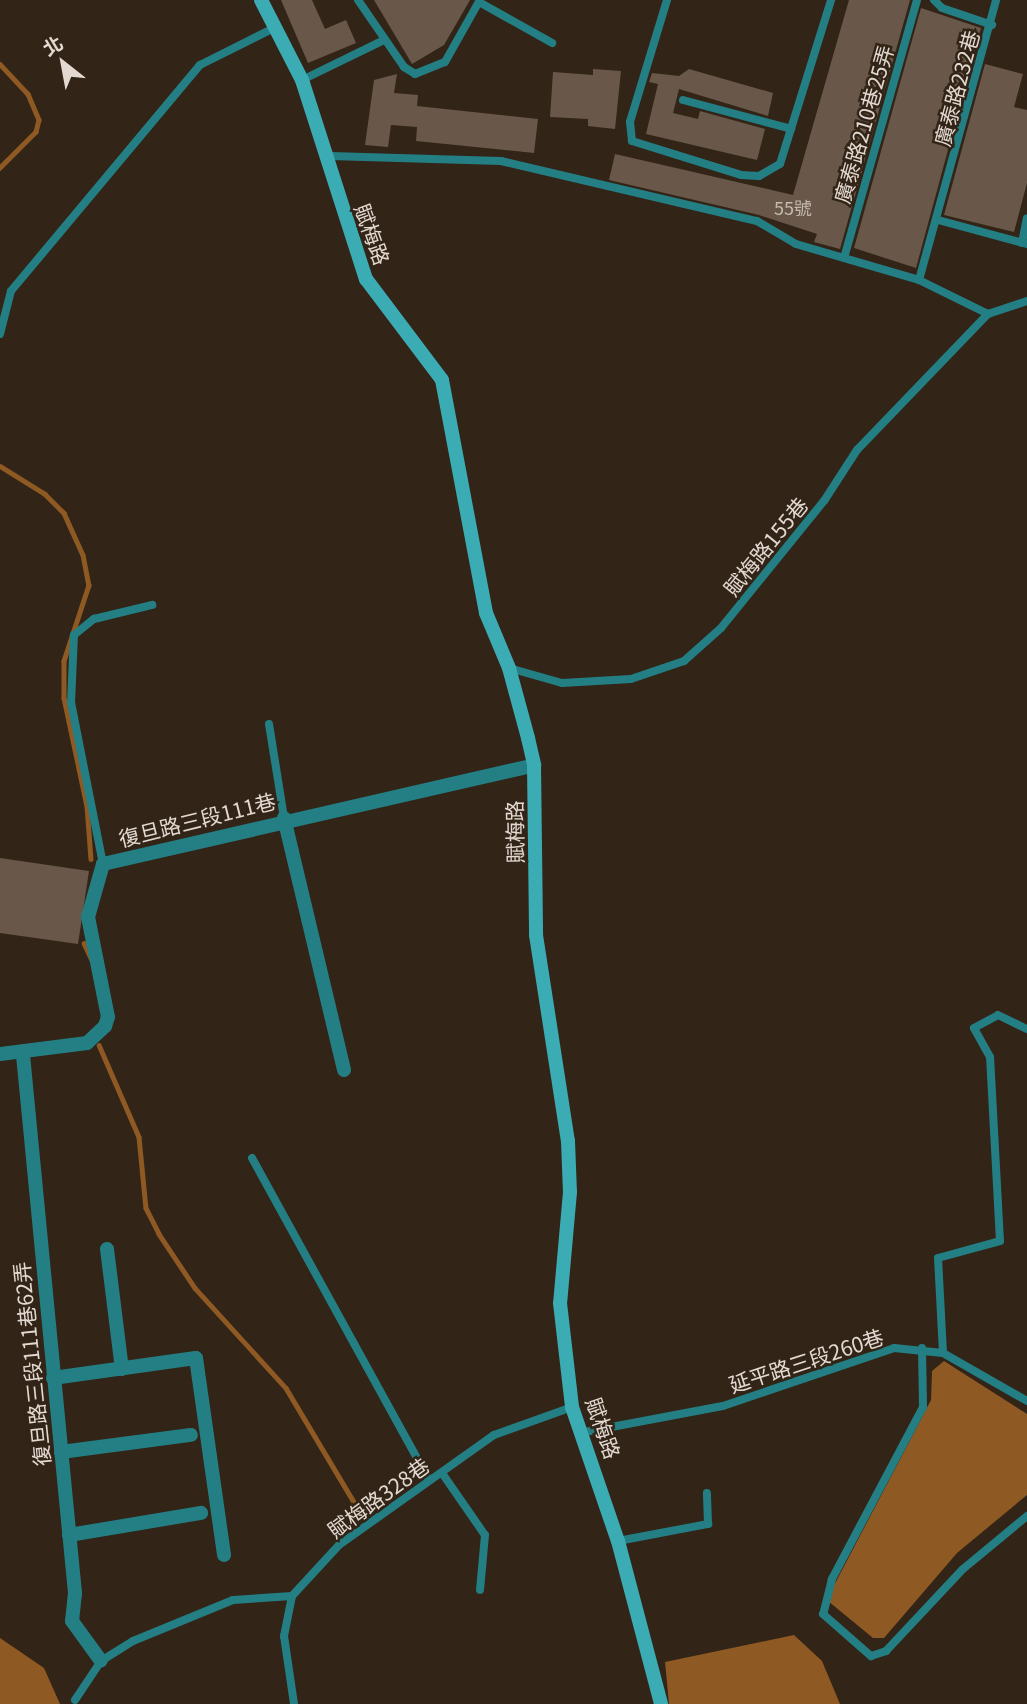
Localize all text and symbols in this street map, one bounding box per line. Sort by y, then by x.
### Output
street label: 廣泰路232巷 [928,27,984,149]
north arrow [28,28,98,98]
text: 北 [37,28,67,61]
street label: 廣泰路210巷25弄 [828,42,898,206]
house number: 55號 [774,196,812,218]
street label: 賦梅路 [350,200,396,268]
street label: 賦梅路155巷 [718,492,812,600]
street label: 復旦路三段111巷 [116,787,278,851]
street label: 賦梅路 [501,800,527,864]
street label: 復旦路三段111巷62弄 [8,1261,54,1467]
street label: 延平路三段260巷 [726,1323,886,1397]
street label: 賦梅路 [582,1394,626,1462]
street label: 賦梅路328巷 [322,1452,434,1542]

